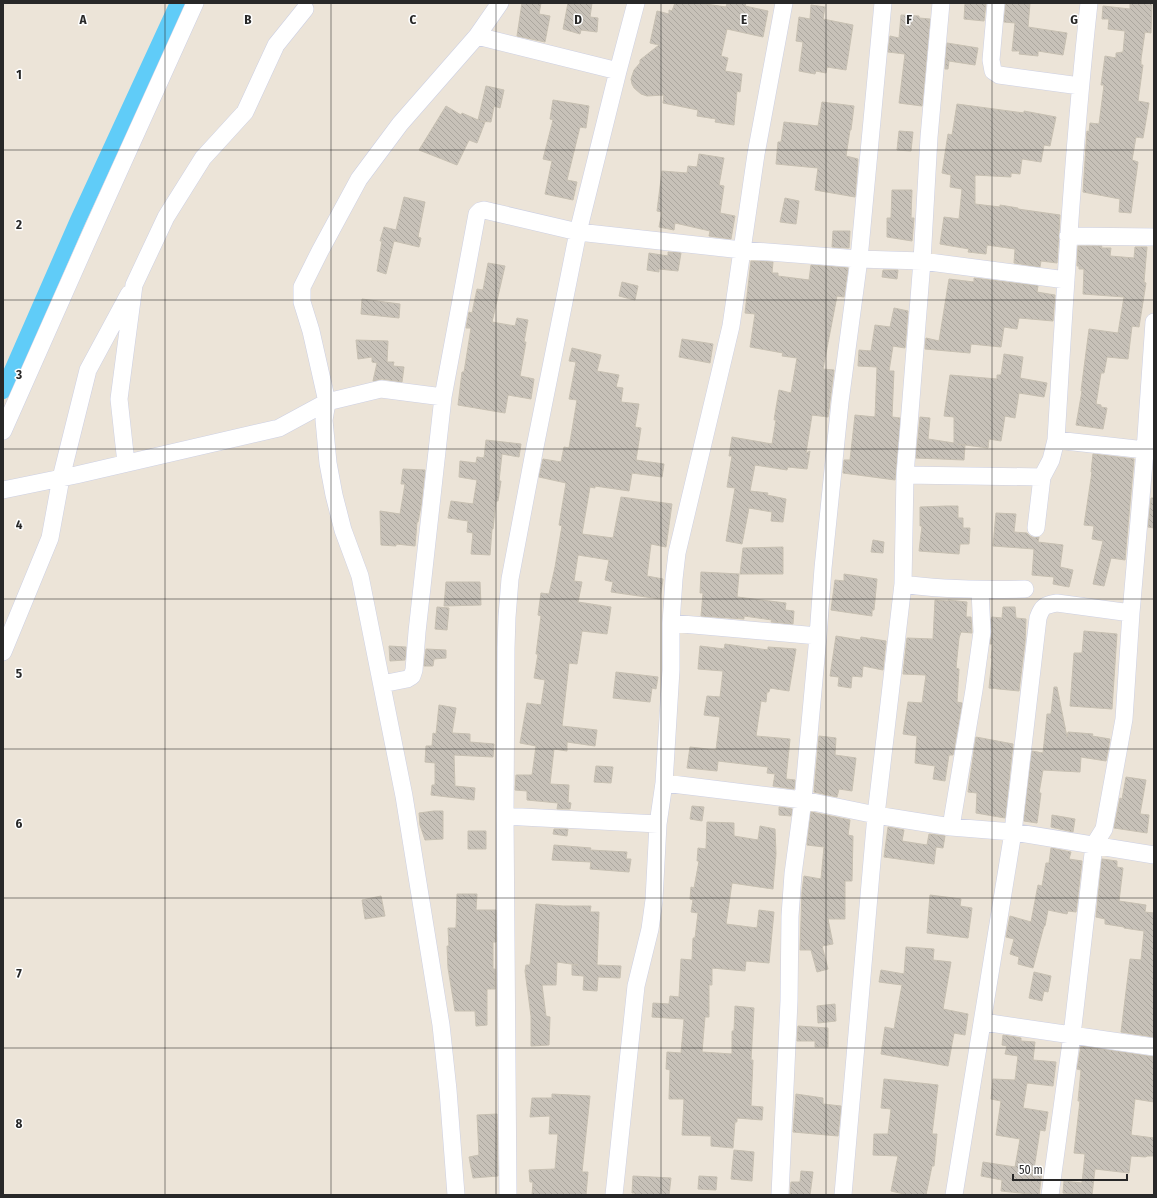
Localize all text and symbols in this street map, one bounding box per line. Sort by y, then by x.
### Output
text: A [78,12,87,27]
text: B [244,12,252,27]
text: C [410,12,417,27]
text: D [574,12,582,27]
text: E [741,12,747,27]
text: F [906,12,912,27]
text: G [1070,12,1078,27]
text: 1 [16,67,22,82]
text: 2 [15,217,22,232]
text: 3 [15,367,22,382]
text: 4 [16,517,23,532]
text: 5 [16,666,22,681]
text: 6 [16,816,23,831]
text: 7 [16,966,22,981]
text: 8 [16,1116,23,1131]
scale bar [1013,1156,1127,1182]
text: 50 m [1019,1163,1043,1177]

